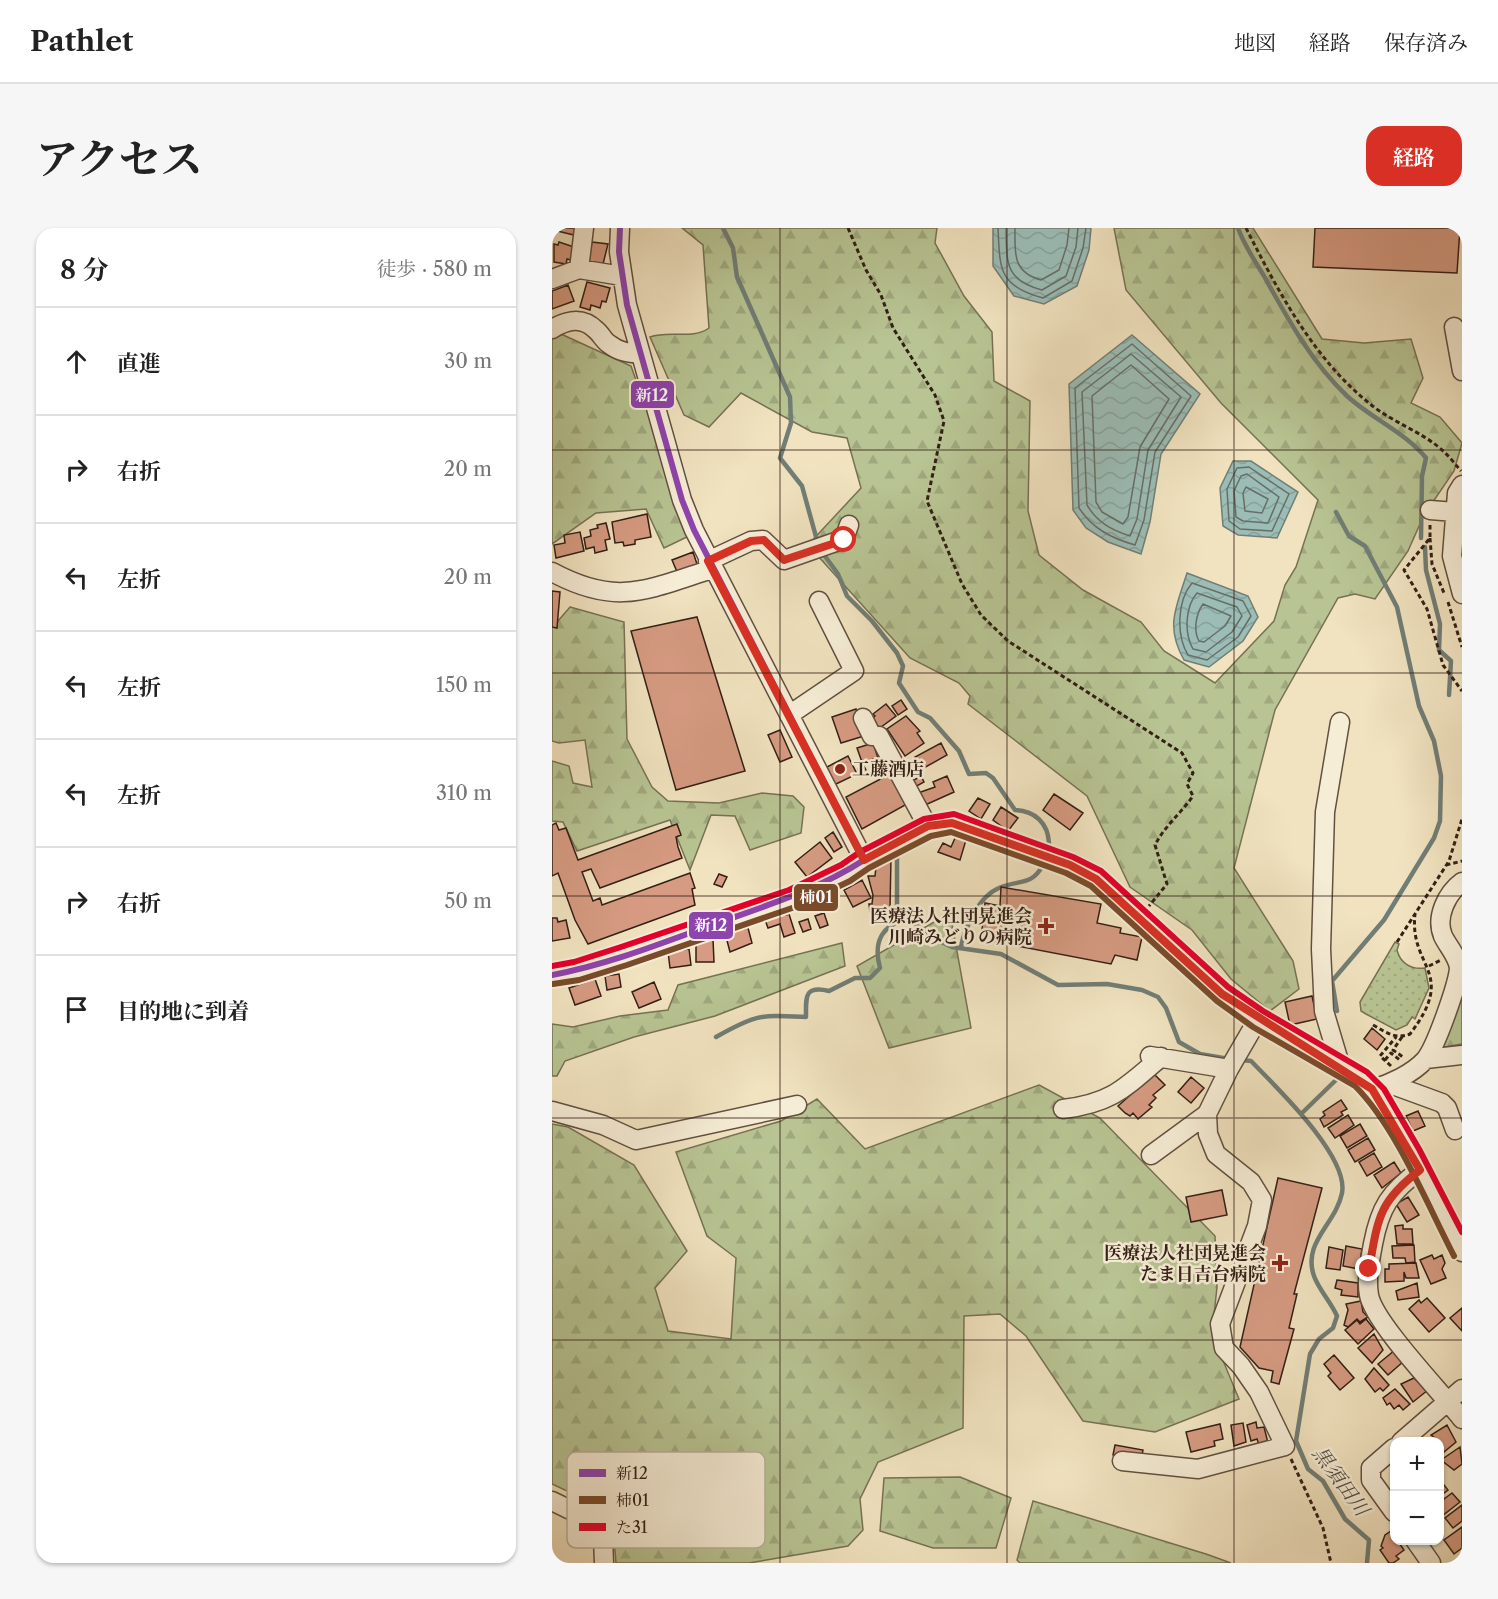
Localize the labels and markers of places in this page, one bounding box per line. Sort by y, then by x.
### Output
place label: 工藤酒店 [852,758,924,780]
marker: 工藤酒店 [833,762,847,776]
place label: 医療法人社団晃進会 川崎みどりの病院 [870,905,1032,948]
marker: 医療法人社団晃進会 川崎みどりの病院 [1037,917,1055,935]
place label: 医療法人社団晃進会 たま日吉台病院 [1104,1242,1266,1285]
marker: 医療法人社団晃進会 たま日吉台病院 [1271,1254,1289,1272]

